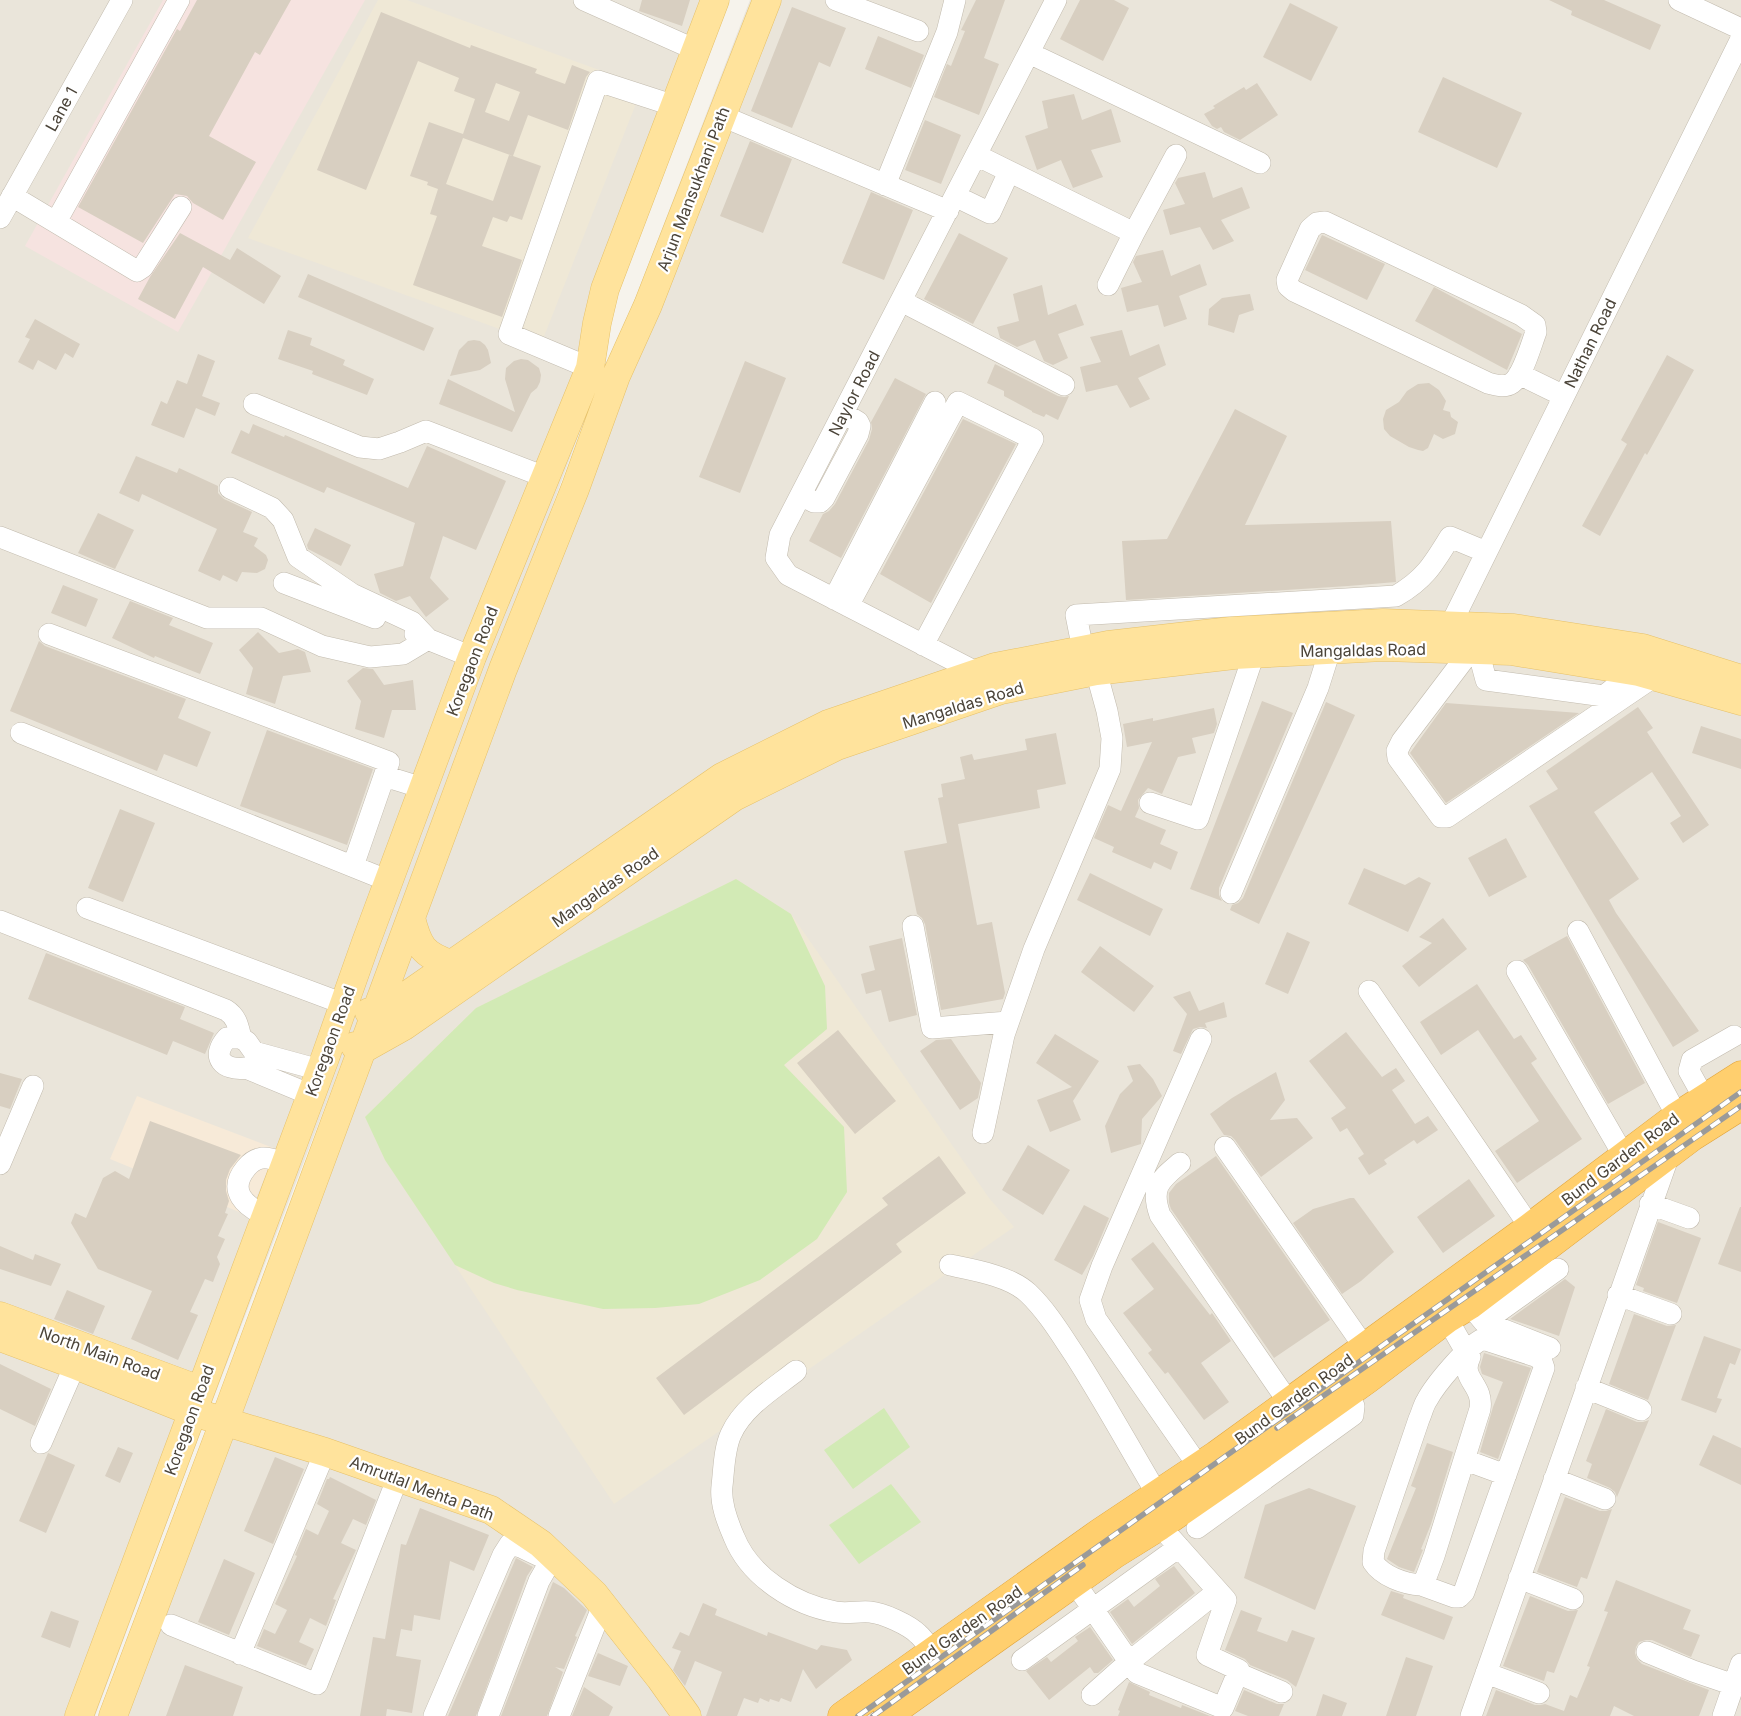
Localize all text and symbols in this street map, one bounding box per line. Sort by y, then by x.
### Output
street label: Lane 1 [41,83,81,135]
street label: Arjun Mansukhani Path [652,104,734,274]
street label: Nathan Road [1560,295,1620,391]
street label: Naylor Road [824,347,884,439]
street label: Koregaon Road [442,603,502,719]
street label: Mangaldas Road [1300,639,1426,661]
street label: Mangaldas Road [900,677,1026,733]
street label: Mangaldas Road [548,843,662,931]
street label: Koregaon Road [301,983,359,1099]
street label: Bund Garden Road [1557,1108,1683,1210]
street label: North Main Road [37,1322,163,1384]
street label: Bund Garden Road [1231,1349,1357,1449]
street label: Koregaon Road [160,1362,218,1478]
street label: Amrutlal Mehta Path [347,1451,497,1525]
street label: Bund Garden Road [898,1581,1026,1679]

